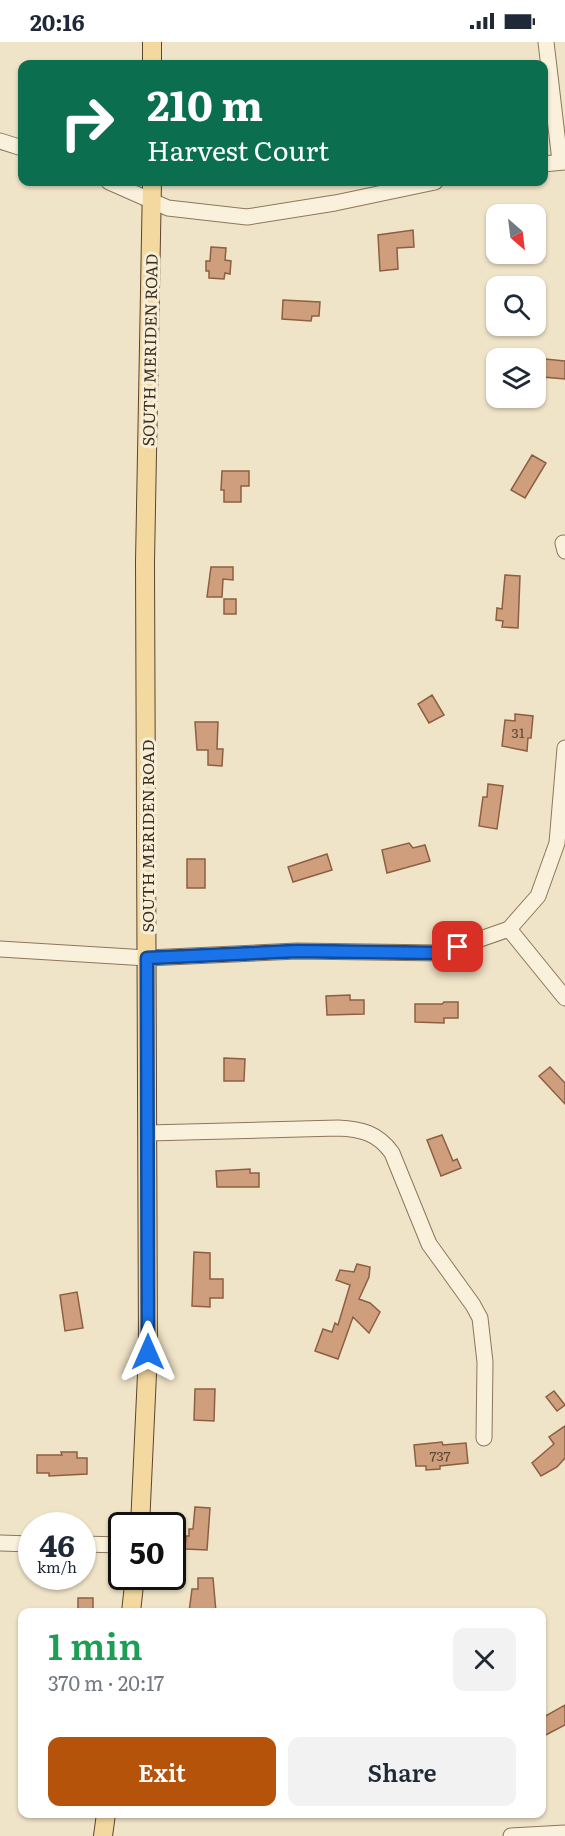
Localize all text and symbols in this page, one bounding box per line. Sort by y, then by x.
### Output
text: 20:16 [30,5,85,38]
text: 210 m [147,72,263,134]
icon: right [48,84,126,162]
text: Harvest Court [147,129,329,169]
north arrow [486,204,546,264]
map controls [486,204,546,408]
street label: SOUTH MERIDEN ROAD [135,253,163,447]
button: search [486,276,546,336]
button: layers [486,348,546,408]
house number: 31 [511,722,525,742]
street label: SOUTH MERIDEN ROAD [135,740,159,932]
pin [432,921,483,972]
icon: arrive [441,930,474,963]
position arrow [116,1320,180,1384]
house number: 737 [429,1445,451,1465]
speed limit sign: 50 [108,1512,186,1590]
text: 46 [39,1522,75,1566]
text: km/h [37,1555,77,1578]
text: 1 min [48,1618,143,1671]
button: close [453,1628,516,1691]
text: 370 m · 20:17 [48,1667,164,1697]
button: Exit [48,1737,276,1806]
button: Share [288,1737,516,1806]

